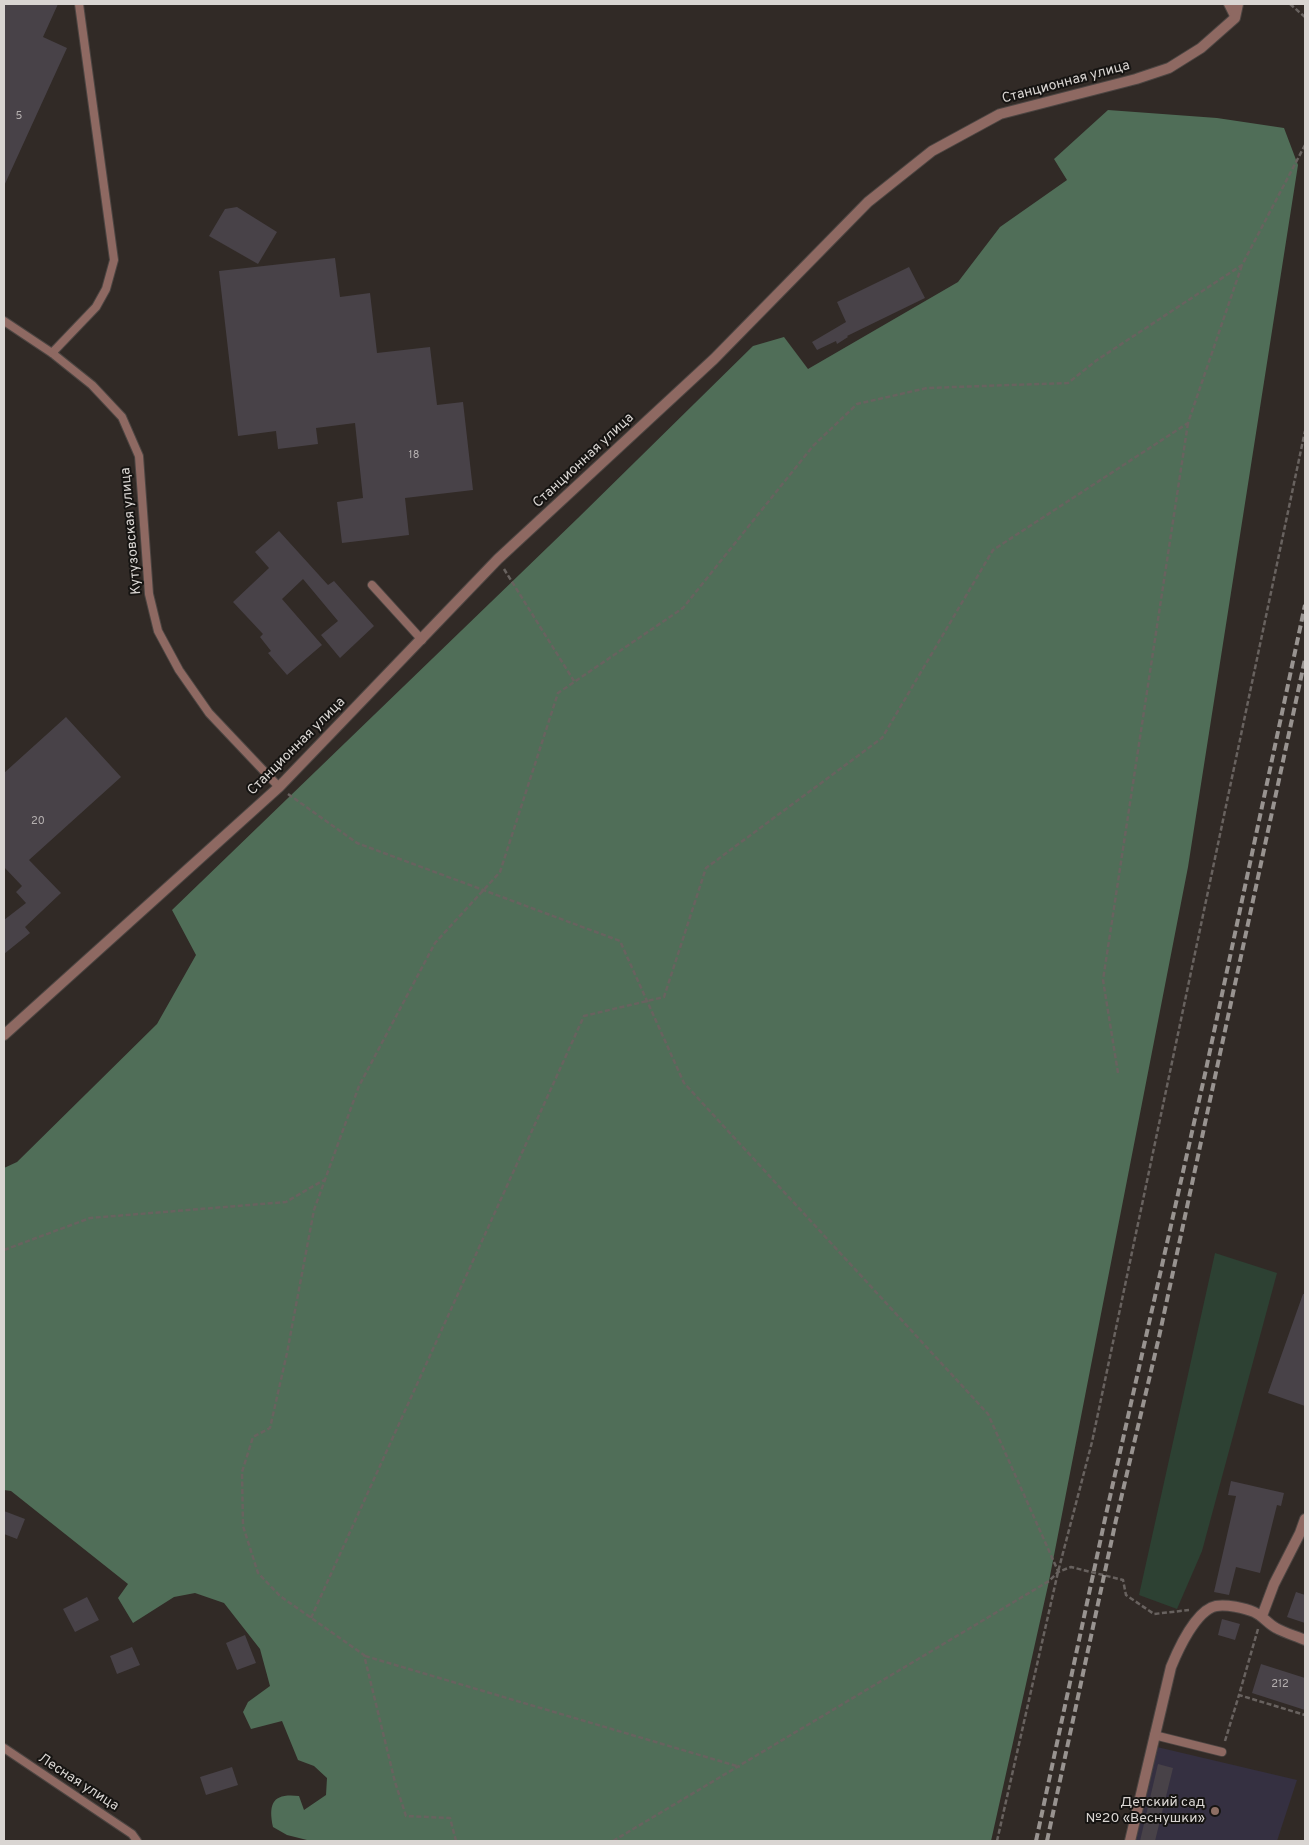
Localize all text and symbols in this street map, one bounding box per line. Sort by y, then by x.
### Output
street label: Станционная улица [1000,58,1132,108]
house number: 5 [16,110,22,124]
street label: Станционная улица [530,410,638,512]
house number: 18 [409,449,419,463]
street label: Кутузовская улица [118,467,146,595]
street label: Станционная улица [245,695,349,799]
house number: 20 [31,815,45,829]
house number: 212 [1271,1678,1289,1692]
street label: Лесная улица [35,1751,121,1815]
place label: Детский сад №20 «Веснушки» [1086,1795,1205,1828]
marker: Детский сад №20 «Веснушки» [1209,1805,1221,1817]

